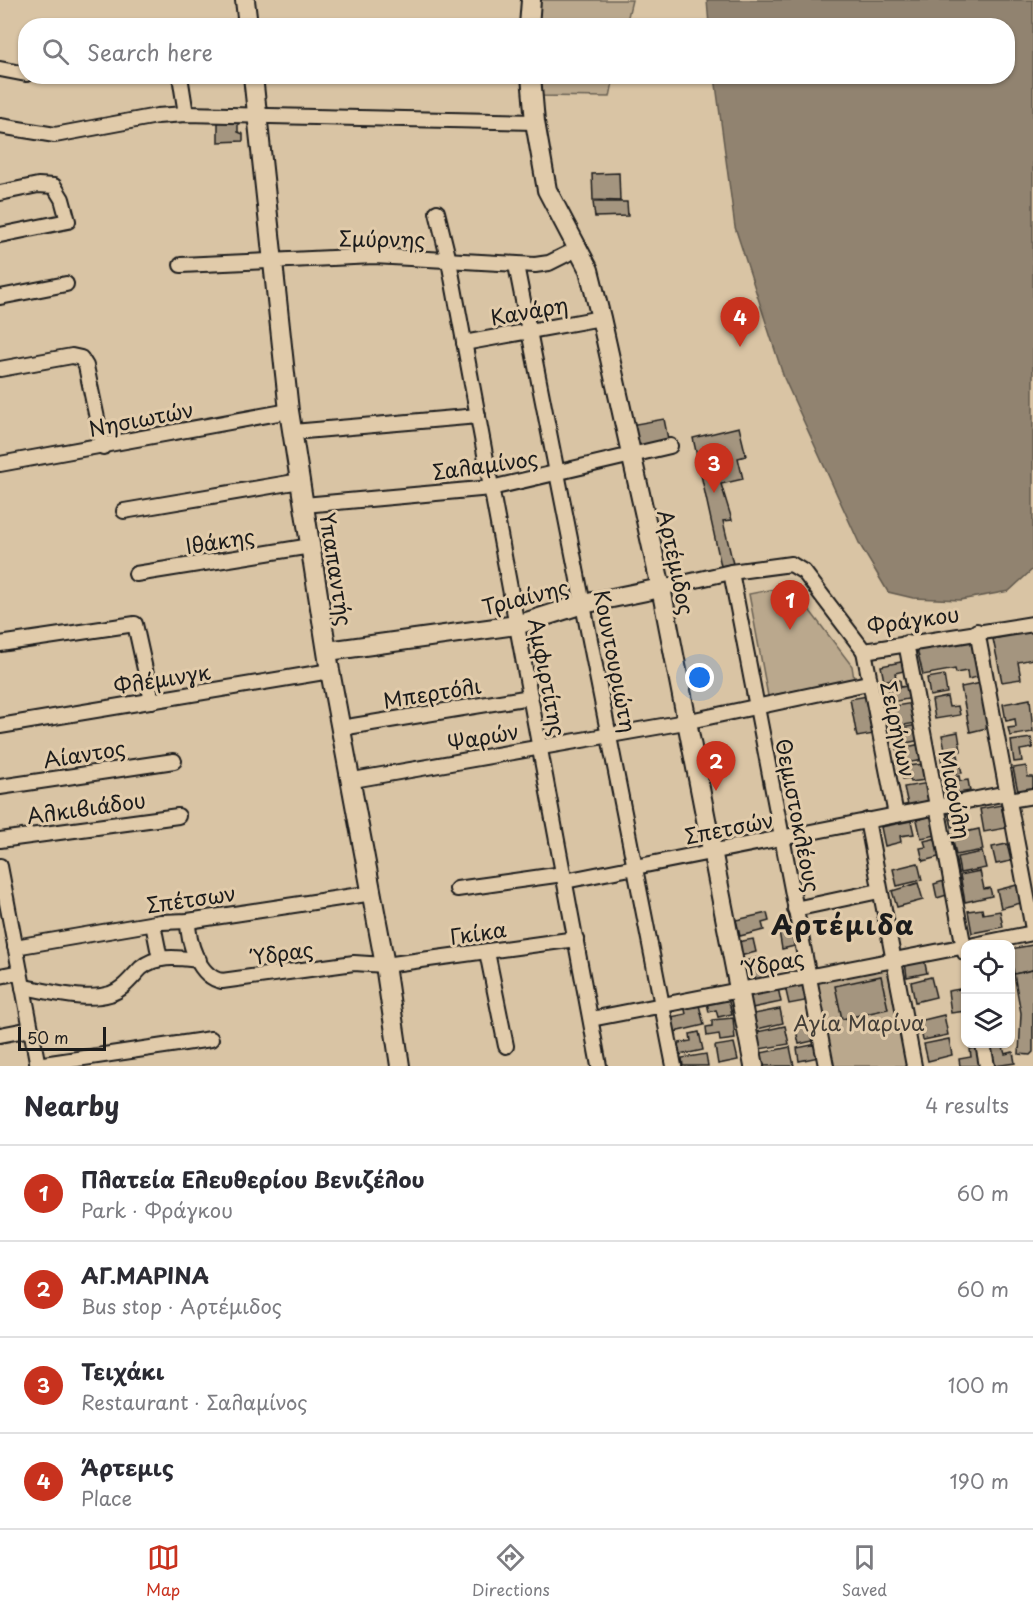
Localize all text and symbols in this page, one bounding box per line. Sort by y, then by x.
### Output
search box [18,18,1015,84]
icon: search [39,35,72,68]
text: Search here [87,35,213,68]
street label: Σμύρνης [339,221,426,255]
street label: Κανάρη [488,287,570,333]
pin: 4 [720,298,760,347]
street label: Νησιωτών [86,392,196,444]
street label: Σαλαμίνος [430,441,540,487]
pin: 3 [694,444,734,493]
street label: Αρτέμιδος [650,506,704,618]
street label: Υπαπαντής [312,510,362,628]
street label: Ιθάκης [183,519,257,561]
street label: Τριαίνης [478,570,572,622]
pin: 1 [770,580,810,630]
street label: Κουντουριώτη [587,587,645,735]
street label: Φράγκου [865,597,961,641]
street label: Αμφιρτίτης [521,615,575,739]
street label: Φλέμινγκ [111,655,213,701]
your location [685,663,714,692]
street label: Μπερτόλι [381,668,483,716]
street label: Σειρήνων [873,678,925,780]
street label: Ψαρών [445,714,521,758]
street label: Αίαντος [41,731,127,775]
street label: Θεμιστοκλέους [768,735,830,895]
pin: 2 [696,742,736,791]
street label: Μιαούλη [932,747,980,841]
street label: Αλκιβιάδου [24,783,148,831]
street label: Σπετσών [682,803,776,851]
street label: Σπέτσων [144,876,238,920]
district label: Αρτέμιδα [771,903,915,944]
street label: Γκίκα [447,912,509,952]
street label: Ύδρας [247,932,315,973]
map controls [961,940,1015,1048]
button: locate [961,940,1015,994]
street label: Ύδρας [737,941,807,984]
button: layers [961,994,1015,1048]
park label: Αγία Μαρίνα [793,1006,925,1038]
scale bar [18,1024,106,1052]
text: 50 m [27,1025,68,1049]
text: Nearby [24,1086,119,1125]
text: 4 results [925,1090,1009,1120]
text: Πλατεία Ελευθερίου Βενιζέλου [81,1162,425,1195]
text: 1 [39,1178,48,1208]
text: 60 m [957,1178,1009,1208]
text: Park · Φράγκου [81,1195,233,1225]
text: ΑΓ.ΜΑΡΙΝΑ [81,1258,210,1291]
text: 2 [36,1274,51,1304]
text: 60 m [957,1274,1009,1304]
text: Bus stop · Αρτέμιδος [81,1291,282,1321]
text: Τειχάκι [81,1354,164,1387]
text: 3 [37,1370,50,1400]
text: 100 m [948,1370,1009,1400]
text: Restaurant · Σαλαμίνος [81,1387,307,1417]
text: Άρτεμις [81,1450,174,1483]
text: 4 [37,1466,50,1496]
text: 190 m [950,1466,1009,1496]
text: Place [81,1483,132,1513]
tab: Map [146,1541,180,1601]
tab: Directions [472,1541,550,1601]
tab: Saved [842,1541,887,1601]

